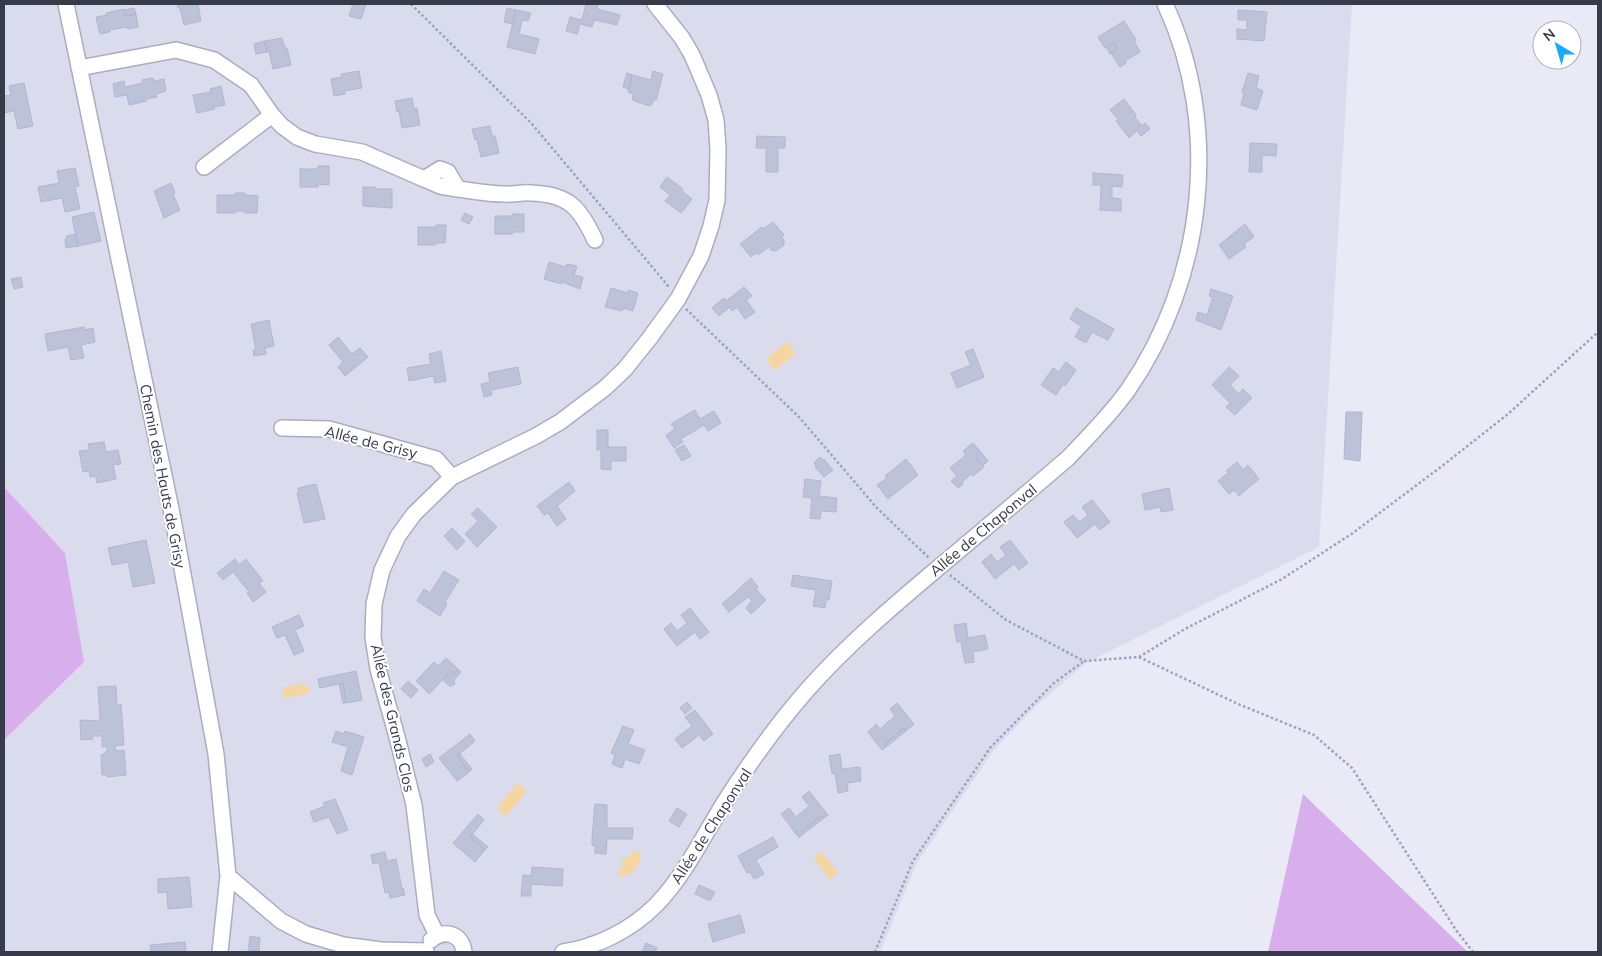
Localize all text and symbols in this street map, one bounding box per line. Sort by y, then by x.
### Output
north arrow [1532,20,1582,70]
text: N [1539,24,1559,45]
street label: Chemin des Hauts de Grisy [136,382,190,570]
street label: Allée de Grisy [323,421,419,463]
street label: Allée de Chaponval [925,480,1041,580]
street label: Allée des Grands Clos [367,642,419,794]
street label: Allée de Chaponval [666,765,756,887]

